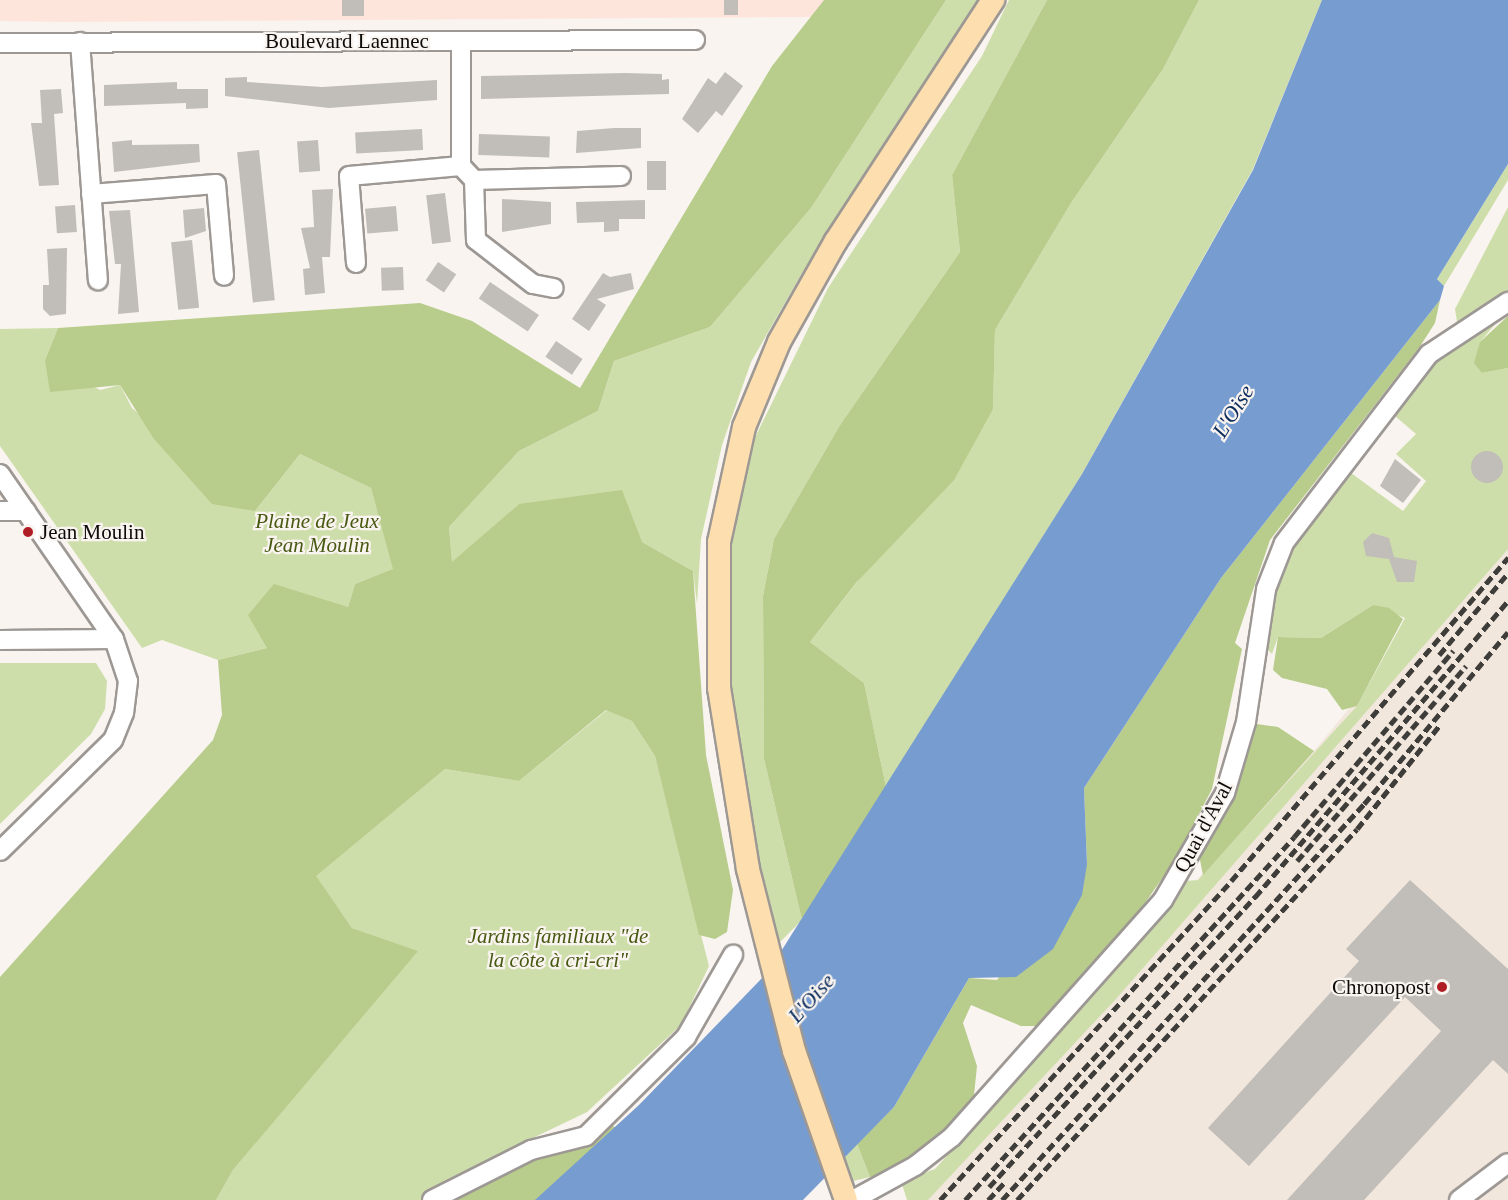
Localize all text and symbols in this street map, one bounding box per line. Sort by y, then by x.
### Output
street label: Boulevard Laennec [265,28,429,54]
water label: L'Oise [1207,380,1259,442]
park label: Plaine de Jeux Jean Moulin [255,508,379,558]
place label: Jean Moulin [40,519,144,545]
marker: Jean Moulin [21,525,35,539]
street label: Quai d'Aval [1168,777,1238,877]
park label: Jardins familiaux "de la côte à cri-cri" [468,923,648,973]
water label: L'Oise [782,968,840,1028]
place label: Chronopost [1332,974,1430,1000]
marker: Chronopost [1435,980,1449,994]

